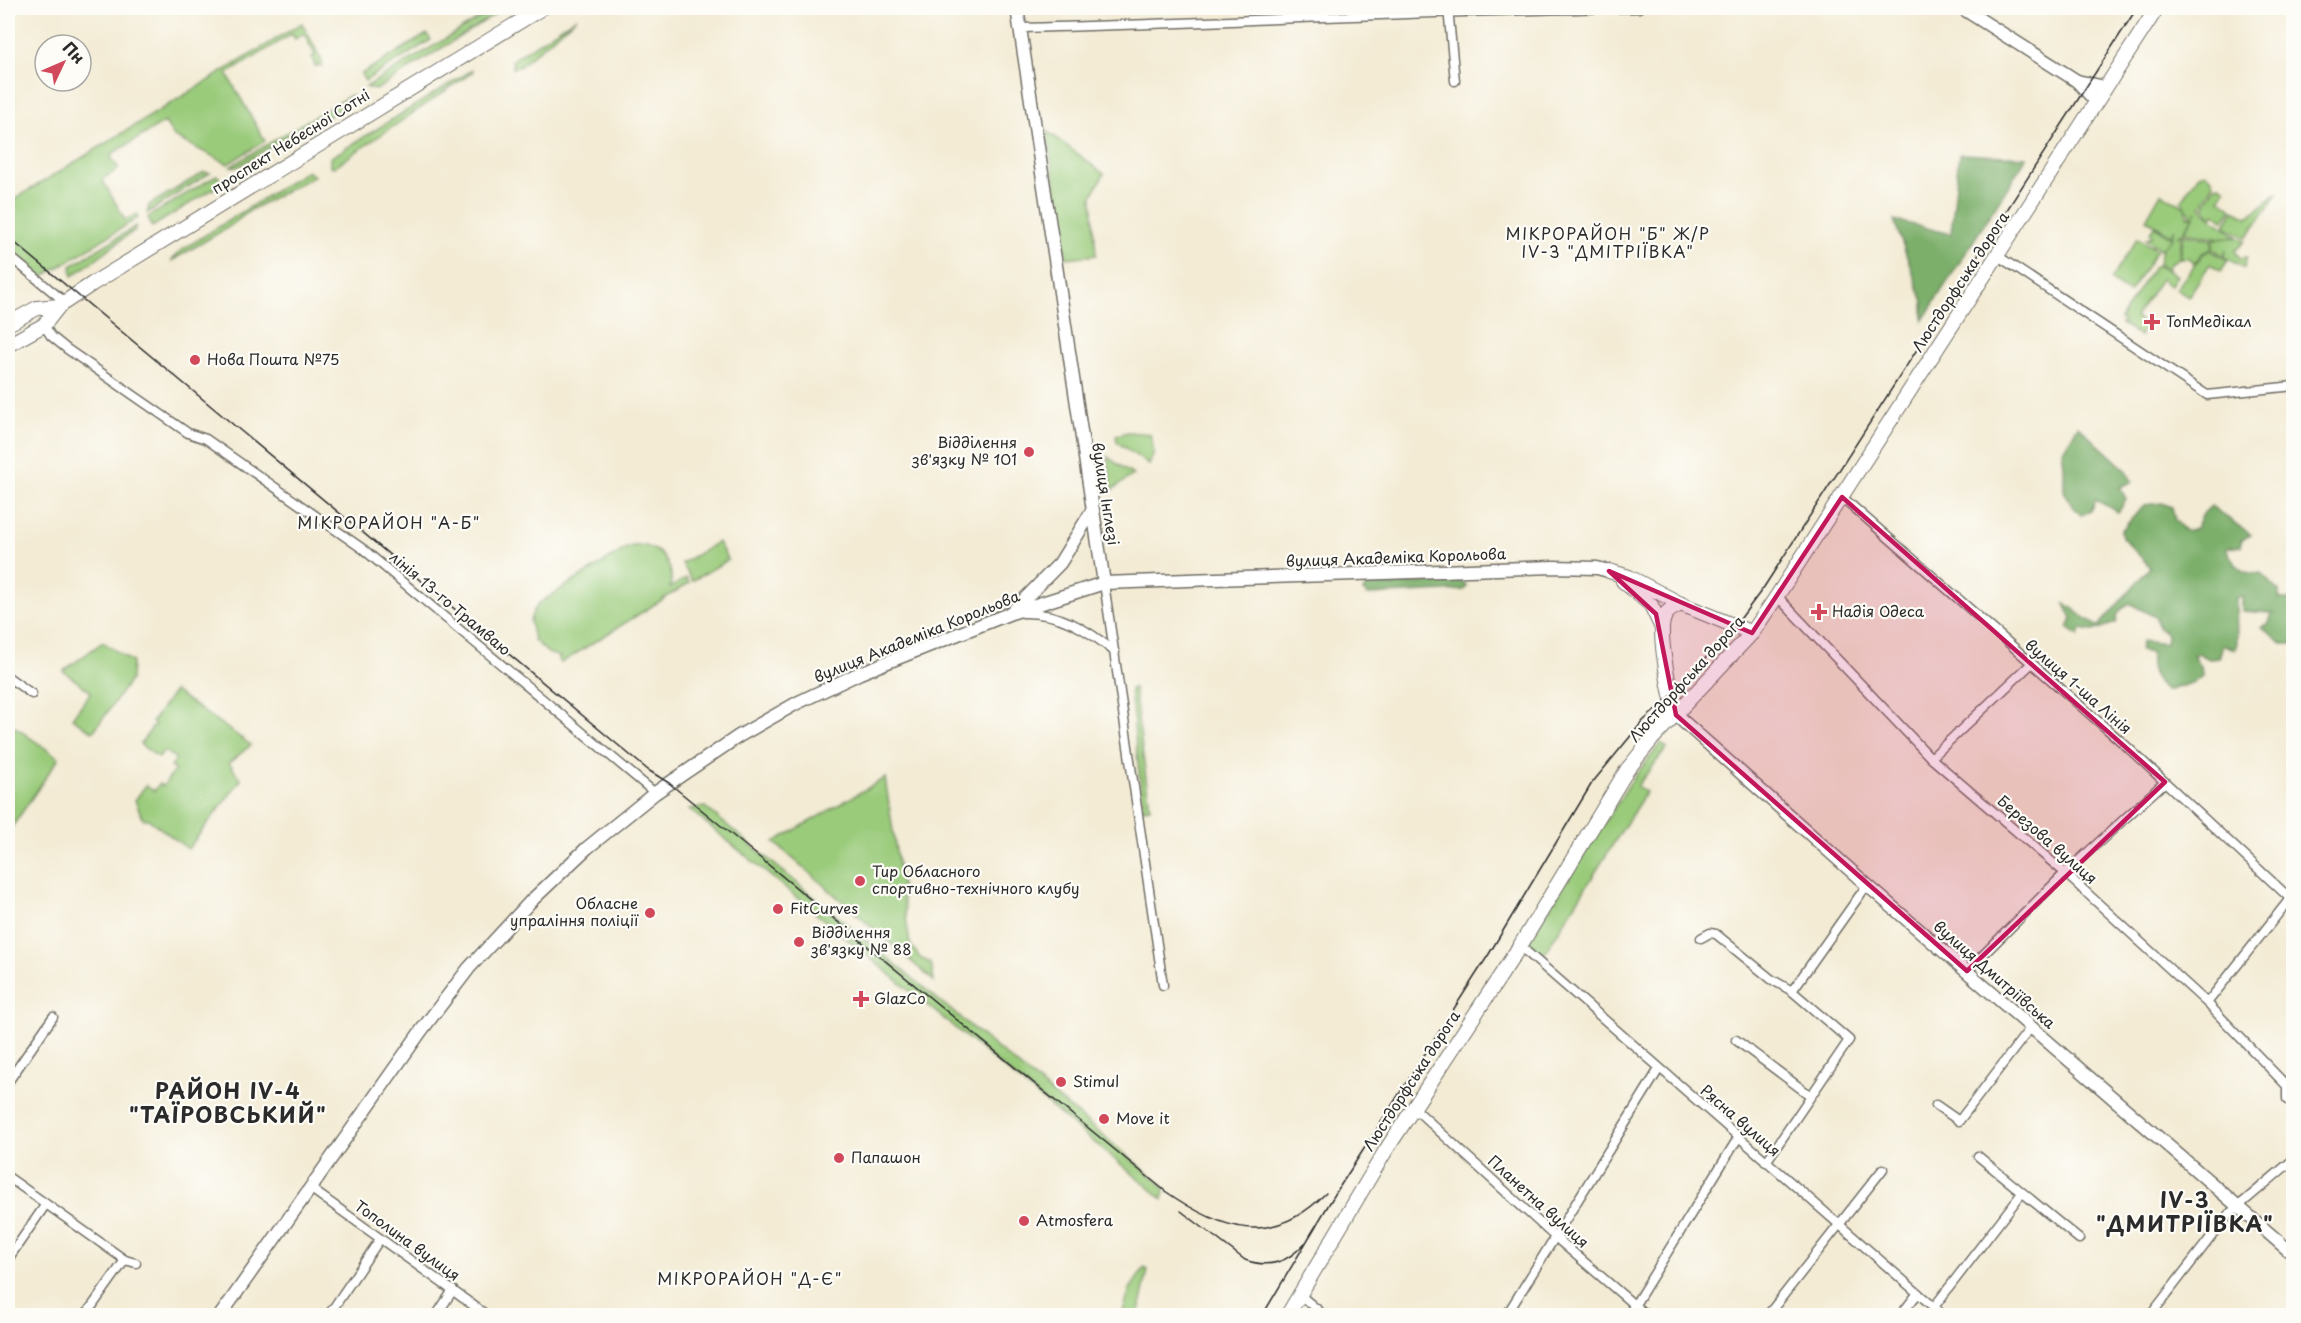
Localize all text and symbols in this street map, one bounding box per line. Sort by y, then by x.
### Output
north arrow [33,33,93,93]
text: Пн [58,35,91,69]
street label: проспект Небесної Сотні [207,83,374,199]
street label: Люстдорфська дорога [1906,206,2014,356]
district label: МІКРОРАЙОН "Б" Ж/Р IV-3 "ДМІТРІЇВКА" [1506,221,1710,263]
place label: ТопМедікал [2166,309,2252,332]
marker: ТопМедікал [2143,313,2161,331]
place label: Нова Пошта №75 [207,347,339,370]
marker: Нова Пошта №75 [188,353,202,367]
place label: Відділення зв'язку № 101 [911,430,1017,470]
street label: вулиця Інглезі [1087,441,1126,547]
marker: Відділення зв'язку № 101 [1022,445,1036,459]
district label: МІКРОРАЙОН "А-Б" [297,510,481,534]
street label: вулиця Академіка Корольова [1285,541,1507,572]
street label: лінія 13-го Трамваю [385,545,516,660]
street label: вулиця Академіка Корольова [810,583,1023,688]
place label: Надія Одеса [1832,599,1925,622]
marker: Надія Одеса [1810,603,1828,621]
street label: Люстдорфська дорога [1623,609,1750,747]
street label: вулиця 1-ша Лінія [2020,633,2138,739]
street label: Березова вулиця [1993,789,2103,889]
place label: Тир Обласного спортивно-технічного клубу [872,859,1079,899]
marker: Тир Обласного спортивно-технічного клубу [853,874,867,888]
place label: Обласне упраління поліції [510,891,639,931]
place label: FitCurves [790,896,858,919]
marker: FitCurves [771,902,785,916]
marker: Обласне упраління поліції [643,906,657,920]
street label: вулиця Дмитріївська [1929,914,2062,1034]
place label: Відділення зв'язку № 88 [810,920,912,960]
marker: Відділення зв'язку № 88 [792,935,806,949]
place label: GlazCo [874,986,926,1009]
marker: GlazCo [852,990,870,1008]
street label: Люстдорфська дорога [1357,1005,1465,1155]
place label: Stimul [1073,1069,1119,1092]
district label: РАЙОН IV-4 "ТАЇРОВСЬКИЙ" [129,1074,327,1130]
marker: Stimul [1054,1075,1068,1089]
street label: Рясна вулиця [1696,1078,1786,1161]
place label: Move it [1116,1106,1170,1129]
marker: Move it [1097,1112,1111,1126]
place label: Папашон [851,1145,921,1168]
street label: Планетна вулиця [1483,1149,1595,1253]
marker: Папашон [832,1151,846,1165]
district label: IV-3 "ДМИТРІЇВКА" [2096,1183,2274,1239]
street label: Тополина вулиця [350,1194,465,1286]
place label: Atmosfera [1036,1208,1114,1231]
marker: Atmosfera [1017,1214,1031,1228]
district label: МІКРОРАЙОН "Д-Є" [657,1266,843,1290]

